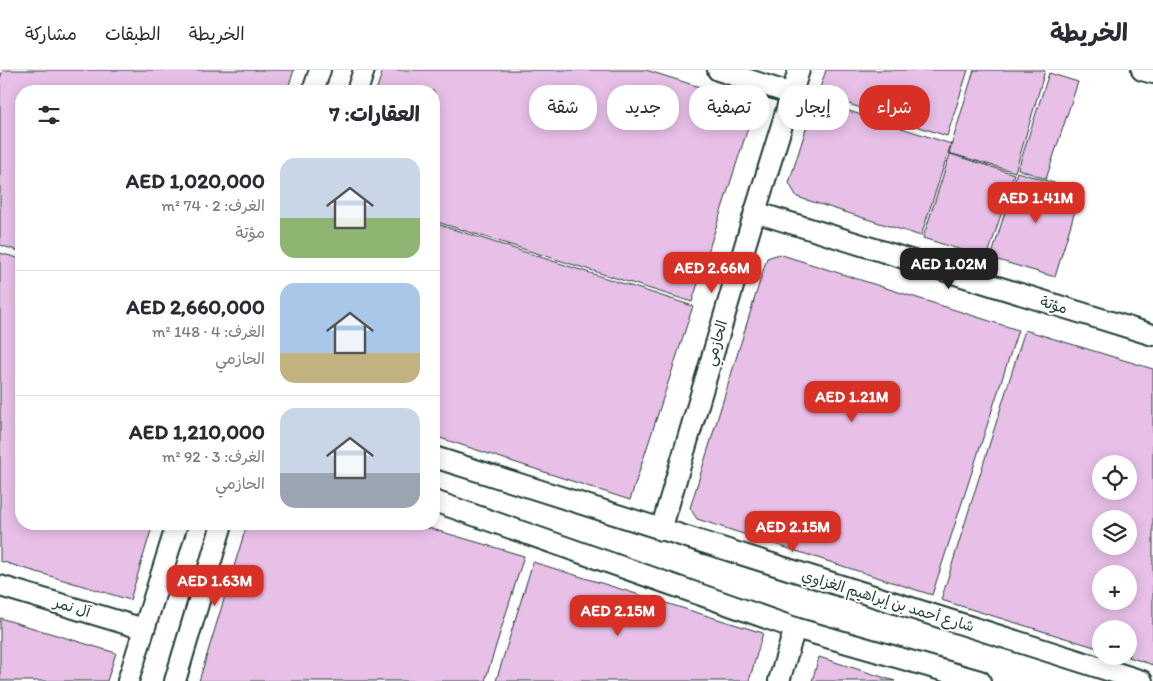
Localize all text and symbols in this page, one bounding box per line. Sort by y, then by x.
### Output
text: الخريطة [1050,18,1128,47]
text: مشاركة [25,23,77,45]
text: الطبقات [105,23,161,45]
text: الخريطة [189,23,245,45]
chip: شقة [529,85,597,130]
chip: جديد [607,85,679,130]
chip: تصفية [689,85,769,130]
chip: إيجار [779,85,849,130]
chip: شراء [859,85,930,130]
icon: filters [35,101,63,129]
text: العقارات: 7 [329,101,420,126]
text: AED 1,020,000 [126,168,265,193]
icon: home [320,178,380,238]
pin: AED 1.41M [979,182,1093,224]
text: AED 1.41M [999,188,1073,207]
text: الغرف: 2 · 74 m² [161,196,265,215]
text: مؤتة [236,223,265,242]
pin: AED 1.02M [892,248,1006,290]
pin: AED 2.66M [655,252,769,294]
text: AED 1.02M [911,254,987,273]
text: AED 2.66M [674,258,750,277]
street label: مؤتة [1038,292,1070,318]
text: AED 2,660,000 [126,294,265,319]
icon: home [320,303,380,363]
street label: الحازمي [701,318,735,369]
text: الغرف: 4 · 148 m² [152,322,265,341]
text: الحازمي [215,349,265,368]
pin: AED 1.21M [795,380,909,423]
text: AED 1.21M [815,387,889,406]
text: AED 1,210,000 [129,419,265,444]
icon: home [320,428,380,488]
text: الغرف: 3 · 92 m² [162,447,265,466]
map controls [1092,455,1137,665]
button: locate [1092,455,1137,500]
text: الحازمي [215,474,265,493]
pin: AED 2.15M [736,510,850,553]
button: layers [1092,510,1137,555]
text: AED 2.15M [756,517,830,536]
pin: AED 1.63M [158,564,272,607]
button: + [1092,565,1137,610]
street label: شارع أحمد بن إبراهيم الغزاوي [799,566,976,639]
text: AED 1.63M [178,571,252,590]
street label: آل نمر [50,592,94,621]
pin: AED 2.15M [561,594,675,637]
text: AED 2.15M [581,601,655,620]
button: − [1092,620,1137,665]

